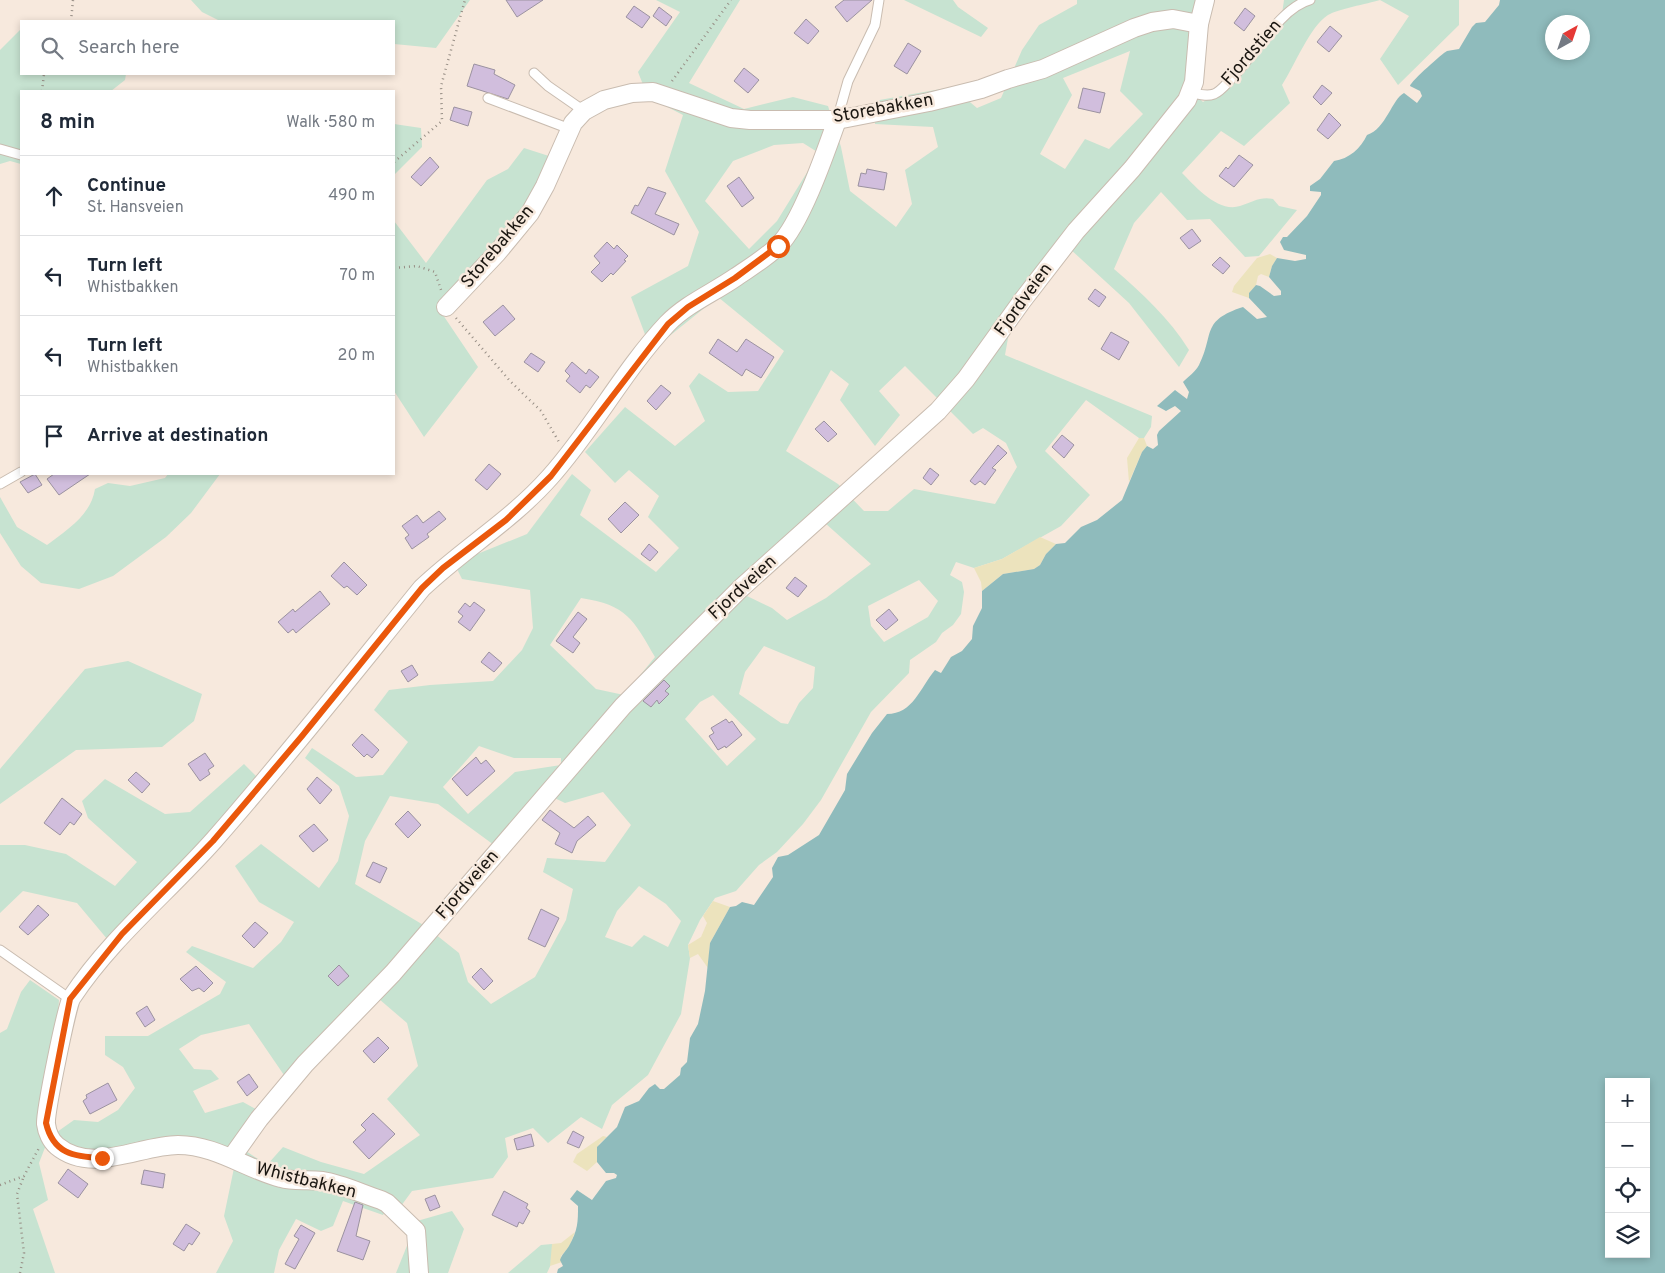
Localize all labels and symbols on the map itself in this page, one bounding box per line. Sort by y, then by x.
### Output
street label: Fjordstien [1217,15,1287,91]
north arrow [1545,15,1590,60]
street label: Storebakken [831,89,935,129]
street label: Storebakken [456,201,540,293]
route start [767,235,790,258]
street label: Fjordveien [990,259,1058,341]
street label: Fjordveien [704,551,782,625]
street label: Fjordveien [432,845,504,925]
route end [91,1147,114,1170]
street label: Whistbakken [253,1157,359,1205]

